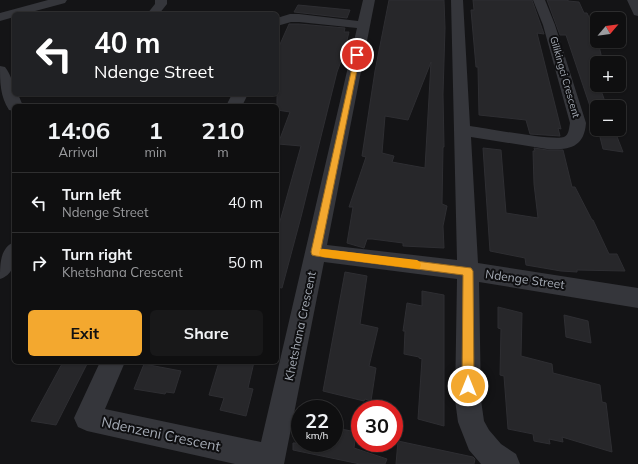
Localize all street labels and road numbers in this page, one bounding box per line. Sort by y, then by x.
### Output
street label: Gilikingci Crescent [547,35,583,120]
street label: Ndenge Street [484,266,566,292]
street label: Khetshana Crescent [281,270,319,382]
street label: Ndenzeni Crescent [100,413,222,455]

